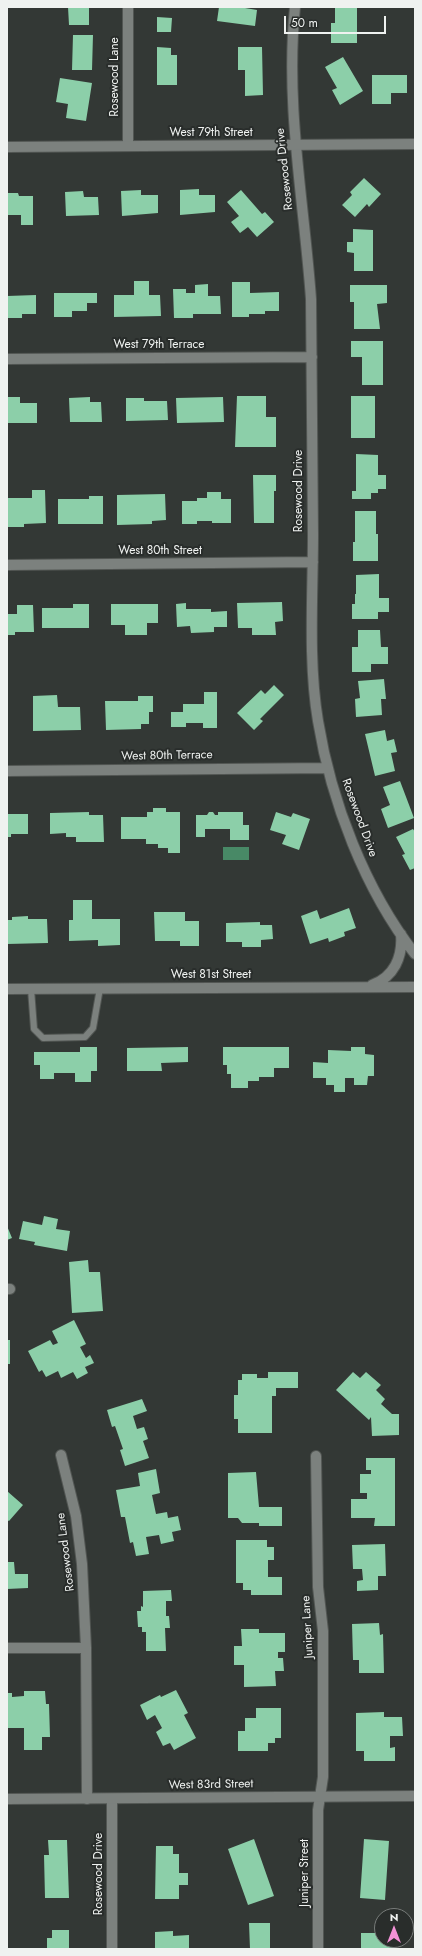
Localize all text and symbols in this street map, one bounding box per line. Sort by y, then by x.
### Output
scale bar [286,8,388,34]
text: 50 m [291,14,318,32]
street label: Rosewood Lane [108,37,122,117]
street label: West 79th Street [169,126,253,140]
street label: Rosewood Drive [274,127,296,211]
street label: West 79th Terrace [114,338,204,352]
street label: Rosewood Drive [292,450,306,532]
street label: West 80th Street [118,544,202,558]
street label: West 80th Terrace [121,748,213,764]
street label: Rosewood Drive [338,777,380,859]
street label: West 81st Street [171,968,251,982]
street label: Rosewood Lane [54,1512,78,1592]
street label: Juniper Lane [299,1595,317,1659]
street label: West 83rd Street [169,1777,253,1793]
street label: Rosewood Drive [92,1833,106,1915]
street label: Juniper Street [298,1839,312,1907]
north arrow [374,1908,414,1948]
text: N [390,1909,398,1925]

